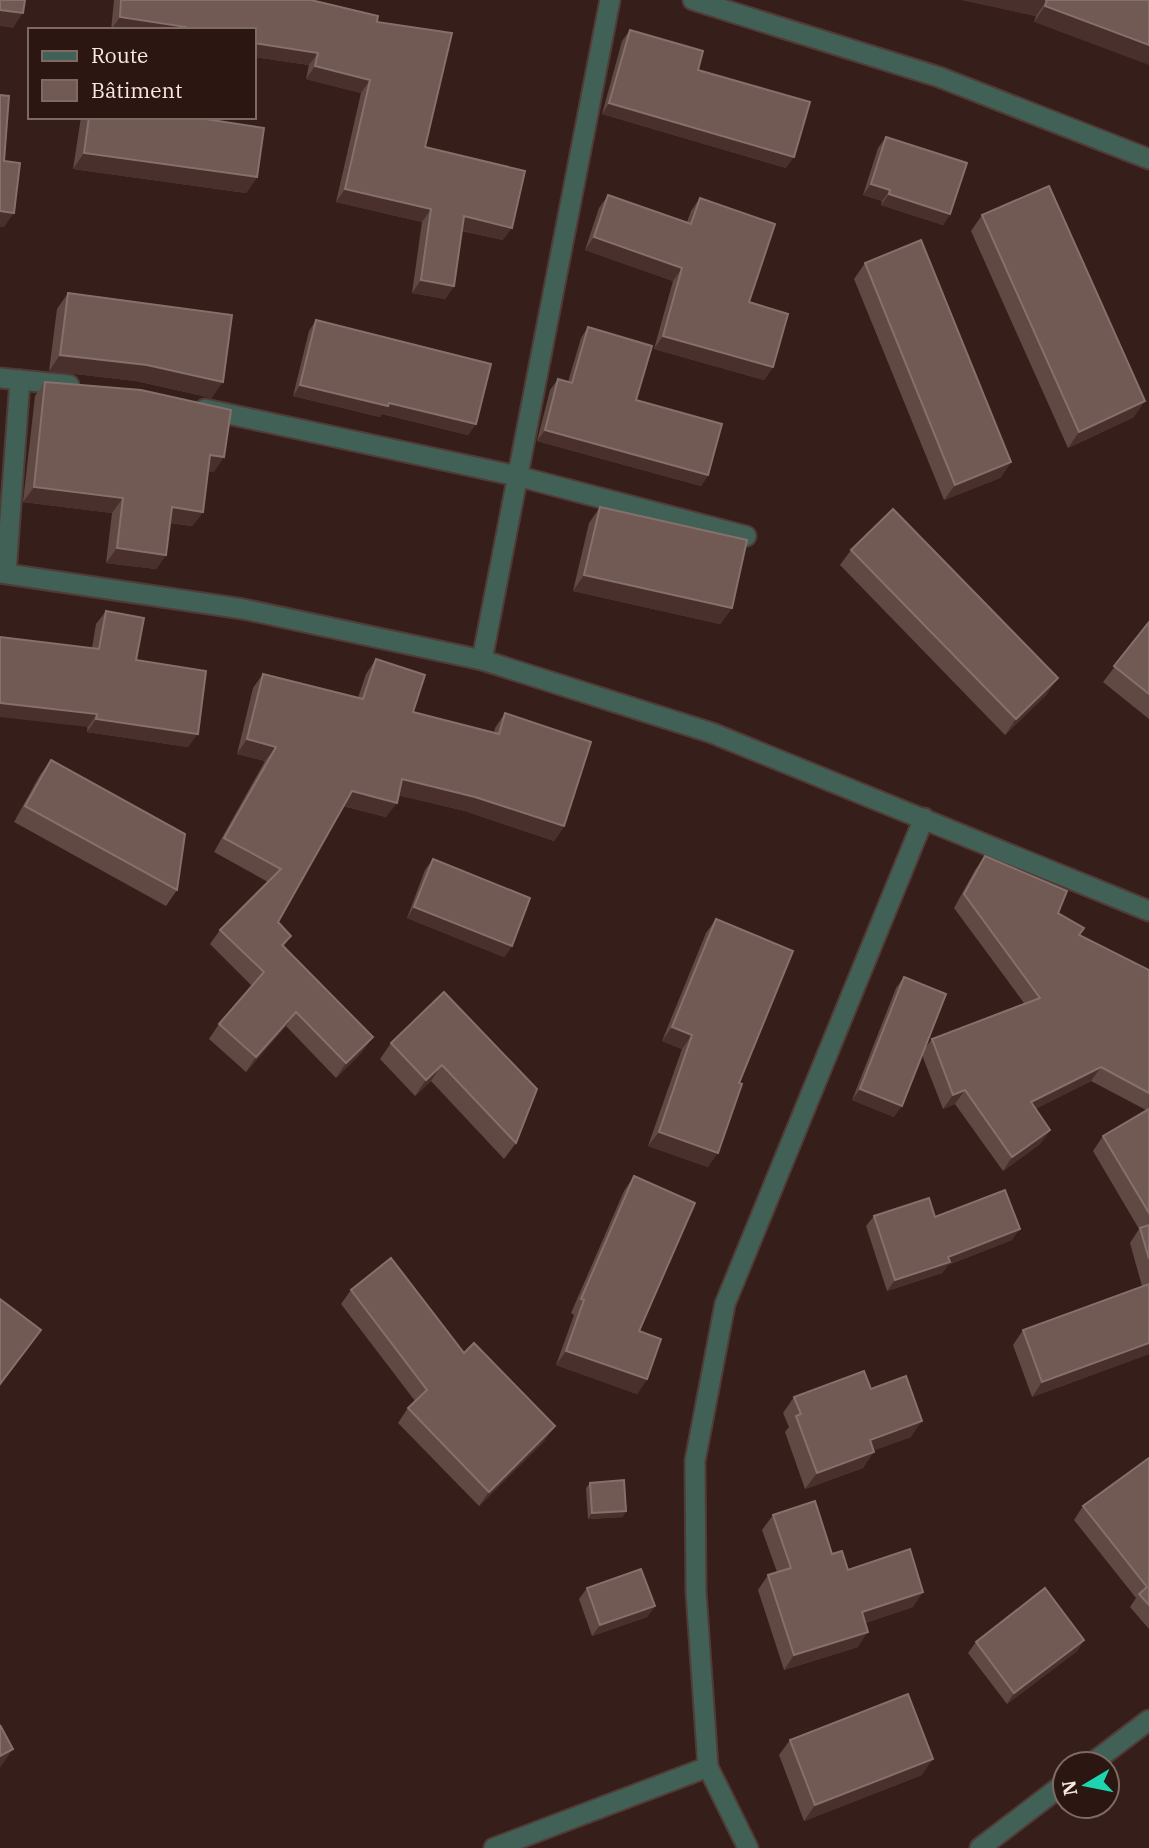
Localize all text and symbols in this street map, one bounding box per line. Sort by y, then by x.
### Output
legend [28,28,256,119]
text: Route [91,41,148,69]
text: Bâtiment [91,76,182,104]
north arrow [1051,1750,1121,1820]
text: N [1056,1778,1082,1797]

